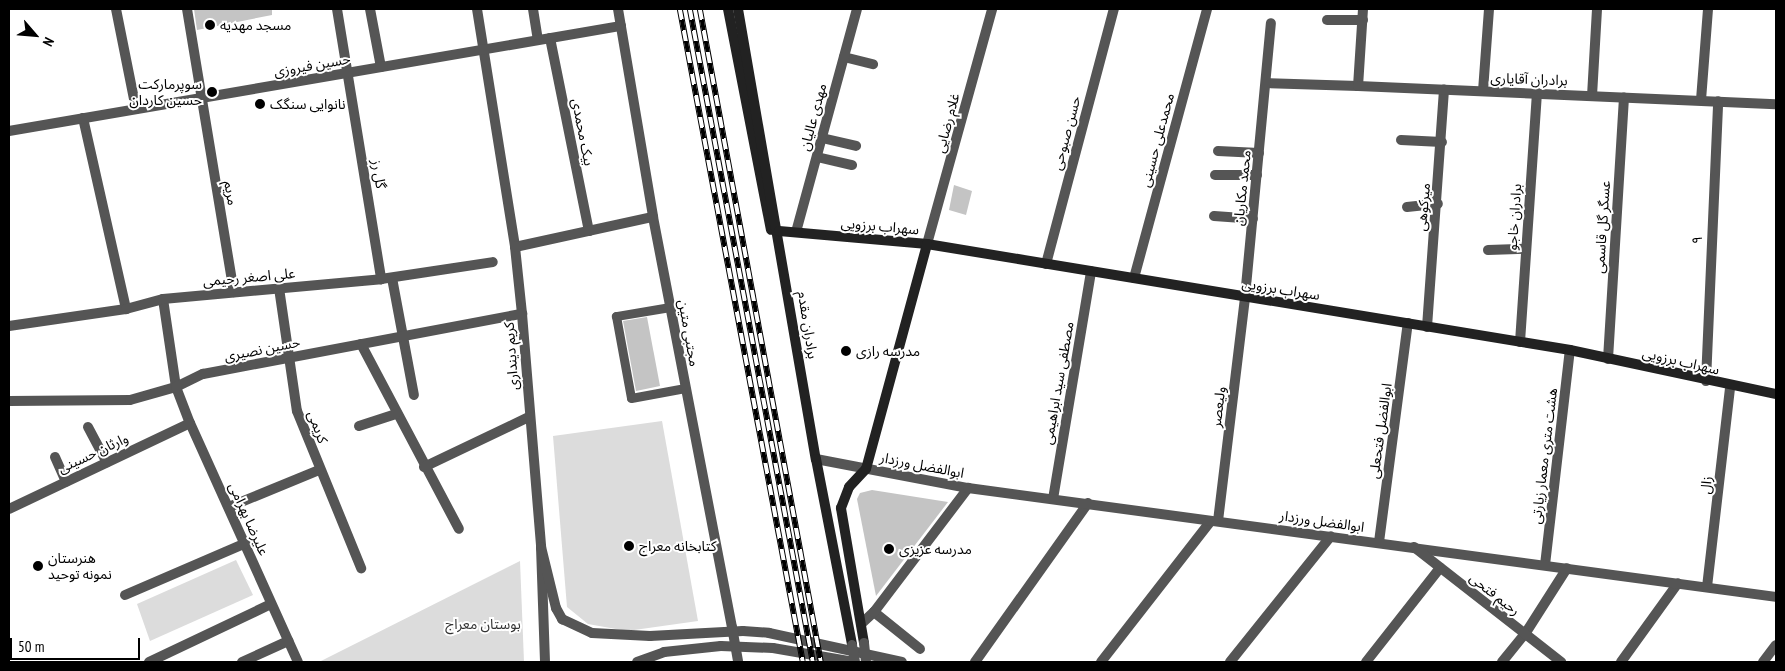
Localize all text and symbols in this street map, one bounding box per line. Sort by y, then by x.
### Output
north arrow [10,10,60,60]
place label: مسجد مهدیه [220,17,291,33]
marker: مسجد مهدیه [204,19,216,31]
text: N [39,34,58,49]
street label: حسین فیروزی [272,50,352,80]
street label: برادران آقایاری [1490,69,1568,89]
place label: سوپرمارکت حسین کاردان [129,76,202,108]
street label: مهدی عالیان [796,81,830,153]
marker: سوپرمارکت حسین کاردان [206,86,218,98]
street label: غلام رضایی [931,91,963,155]
street label: محمدعلی حسینی [1136,91,1178,189]
street label: حسن صبوحی [1048,94,1084,172]
place label: نانوایی سنگک [270,96,346,112]
street label: بیک محمدی [568,97,598,167]
marker: نانوایی سنگک [254,98,266,110]
street label: محمد مکاریان [1230,149,1254,227]
street label: گل رز [368,158,390,190]
street label: مریم [221,180,241,206]
street label: عسگر گل قاسمی [1590,180,1614,274]
street label: میرکوهی [1413,182,1433,232]
street label: برادران خاجو [1503,183,1525,251]
street label: سهراب برزویی [840,214,920,238]
street label: ۹ [1688,236,1706,244]
street label: علی اصغر رحیمی [202,265,296,289]
street label: سهراب برزویی [1241,275,1321,303]
street label: برادران مقدم [794,290,822,360]
street label: مجتبی متین [675,298,703,368]
street label: مصطفی سید ابراهیمی [1039,320,1077,446]
street label: کریم دینداری [500,321,522,391]
street label: حسین نصیری [223,333,301,365]
place label: مدرسه رازی [856,343,920,359]
street label: سهراب برزویی [1641,344,1721,378]
marker: مدرسه رازی [840,345,852,357]
street label: ابوالفضل فتحعلی [1365,382,1395,480]
street label: ولیعصر [1207,386,1229,428]
street label: هشت متری معمار زیارتی [1527,387,1561,525]
street label: کریمی [304,408,332,446]
street label: وارثان حسینی [55,429,131,477]
street label: ابوالفضل ورزدار [879,449,965,481]
street label: زال [1697,475,1715,495]
street label: علیرضا بهرامی [225,480,273,558]
street label: ابوالفضل ورزدار [1279,507,1365,535]
place label: کتابخانه معراج [639,538,716,554]
marker: کتابخانه معراج [623,540,635,552]
place label: مدرسه عزیزی [899,541,972,557]
marker: مدرسه عزیزی [883,543,895,555]
place label: هنرستان نمونه توحید [48,550,112,582]
marker: هنرستان نمونه توحید [32,560,44,572]
street label: رحیم فتحی [1466,569,1524,619]
park label: بوستان معراج [445,616,521,632]
scale bar [12,628,142,660]
text: 50 m [18,637,44,656]

